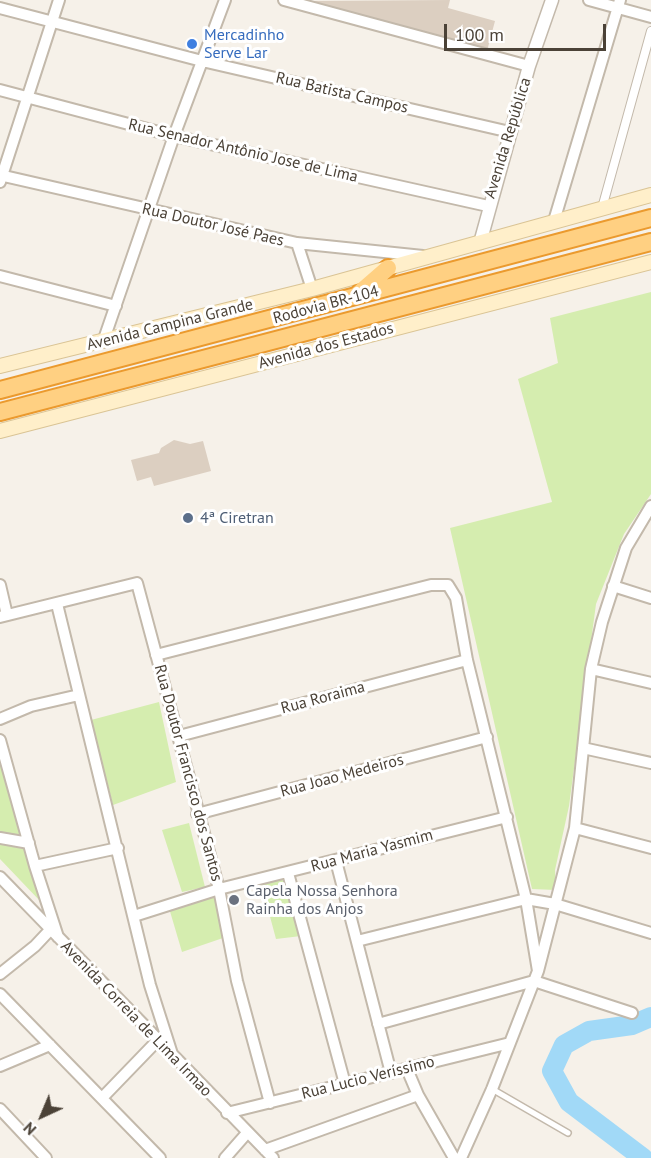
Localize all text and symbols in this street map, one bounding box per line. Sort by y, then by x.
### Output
scale bar [447,12,609,50]
text: 100 m [455,23,504,46]
place label: Mercadinho Serve Lar [204,25,284,63]
marker: Mercadinho Serve Lar [185,37,199,51]
street label: Rua Batista Campos [274,68,410,118]
street label: Avenida República [481,75,535,201]
street label: Rua Senador Antônio Jose de Lima [126,115,360,187]
street label: Rua Doutor José Paes [140,199,286,251]
street label: Rodovia BR-104 [271,282,381,328]
street label: Avenida Campina Grande [85,295,255,355]
street label: Avenida dos Estados [256,319,396,373]
place label: 4ª Ciretran [200,508,274,528]
marker: 4ª Ciretran [181,511,195,525]
street label: Rua Doutor Francisco dos Santos [150,662,226,884]
street label: Rua Roraima [279,678,367,718]
street label: Rua Joao Medeiros [278,750,406,802]
street label: Rua Maria Yasmim [309,825,435,877]
place label: Capela Nossa Senhora Rainha dos Anjos [246,881,398,919]
marker: Capela Nossa Senhora Rainha dos Anjos [227,893,241,907]
street label: Avenida Correia de Lima Irmao [56,937,216,1101]
street label: Rua Lucio Veríssimo [299,1052,437,1104]
north arrow [12,1086,72,1146]
text: N [19,1118,40,1140]

